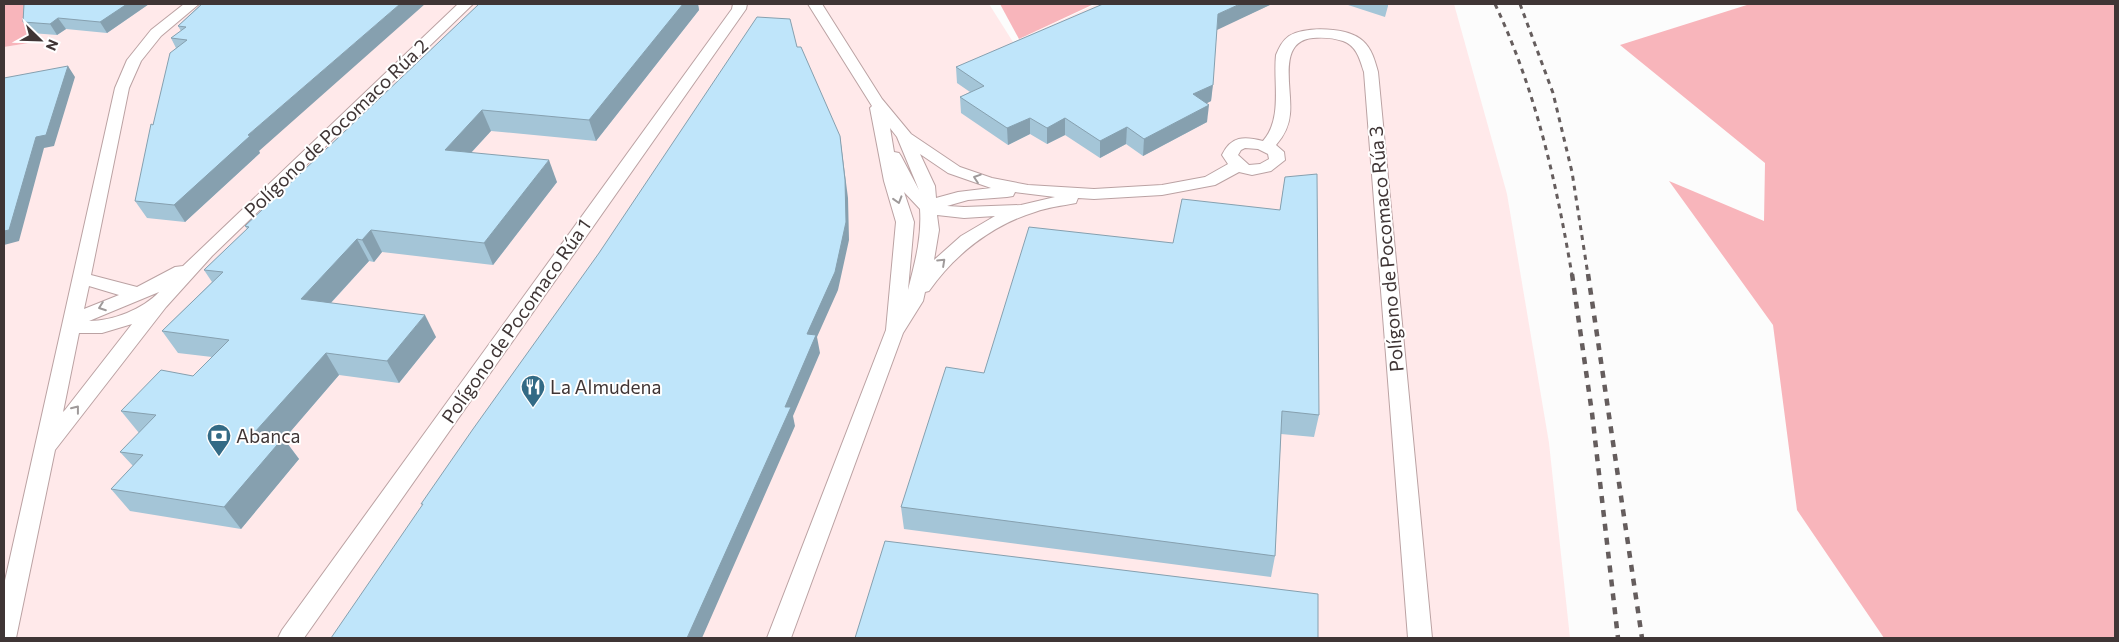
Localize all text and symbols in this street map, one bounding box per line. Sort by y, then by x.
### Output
north arrow [15,15,65,65]
street label: Polígono de Pocomaco Rúa 2 [239,34,432,222]
text: N [43,37,62,53]
street label: Polígono de Pocomaco Rúa 3 [1363,125,1408,373]
one-way arrow [973,173,981,183]
one-way arrow [893,195,903,204]
street label: Polígono de Pocomaco Rúa 1 [436,214,595,427]
one-way arrow [936,259,945,268]
one-way arrow [98,301,107,311]
restaurant icon: La Almudena [520,374,546,408]
place label: La Almudena [550,375,661,398]
one-way arrow [71,406,80,415]
bank icon: Abanca [206,423,232,457]
place label: Abanca [236,424,301,447]

